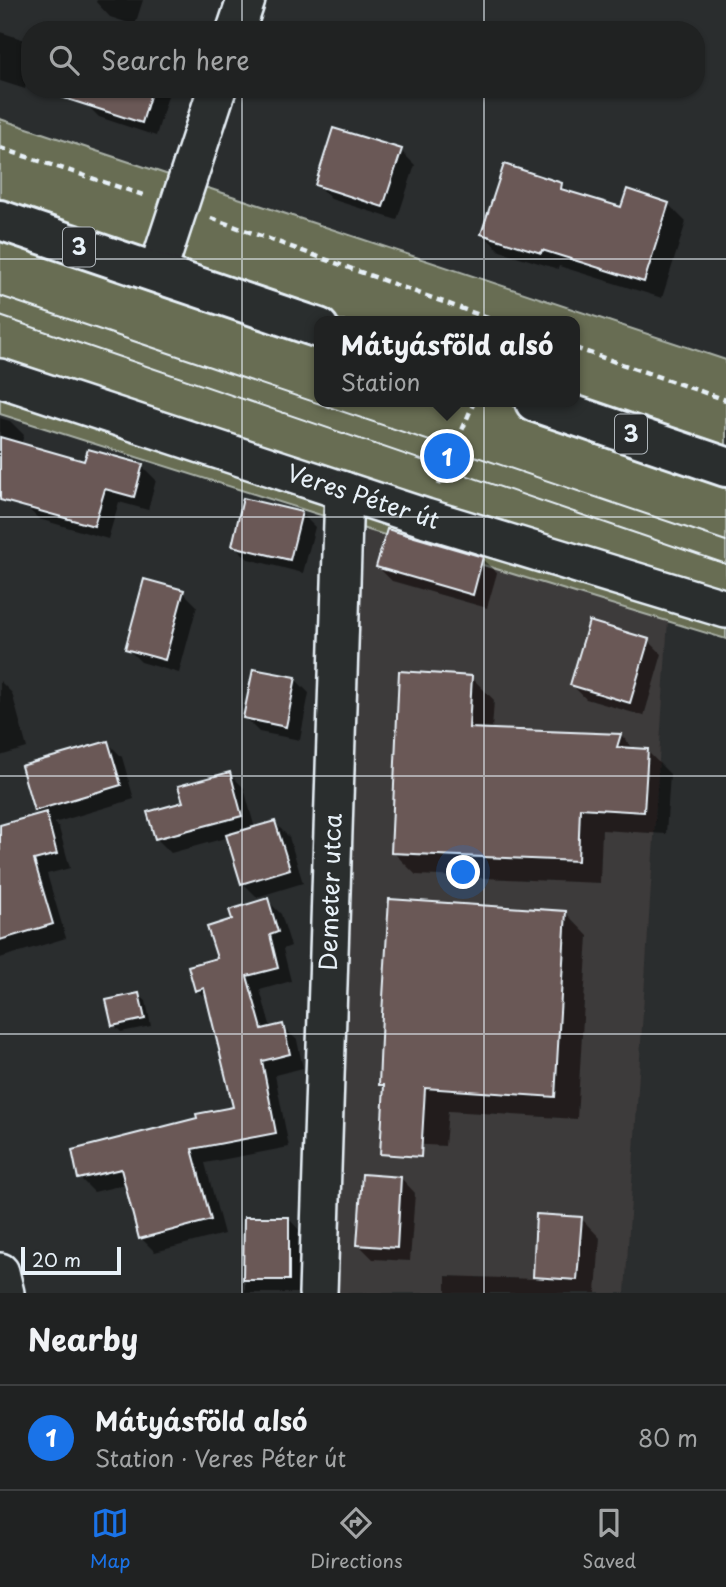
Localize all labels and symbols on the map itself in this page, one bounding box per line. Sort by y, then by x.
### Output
road number: 3 [63,228,95,266]
road number: 3 [615,414,647,454]
pin: 1 [424,430,470,482]
street label: Veres Péter út [283,454,444,537]
street label: Demeter utca [308,812,350,971]
your location [446,855,480,889]
scale bar [21,1244,121,1276]

